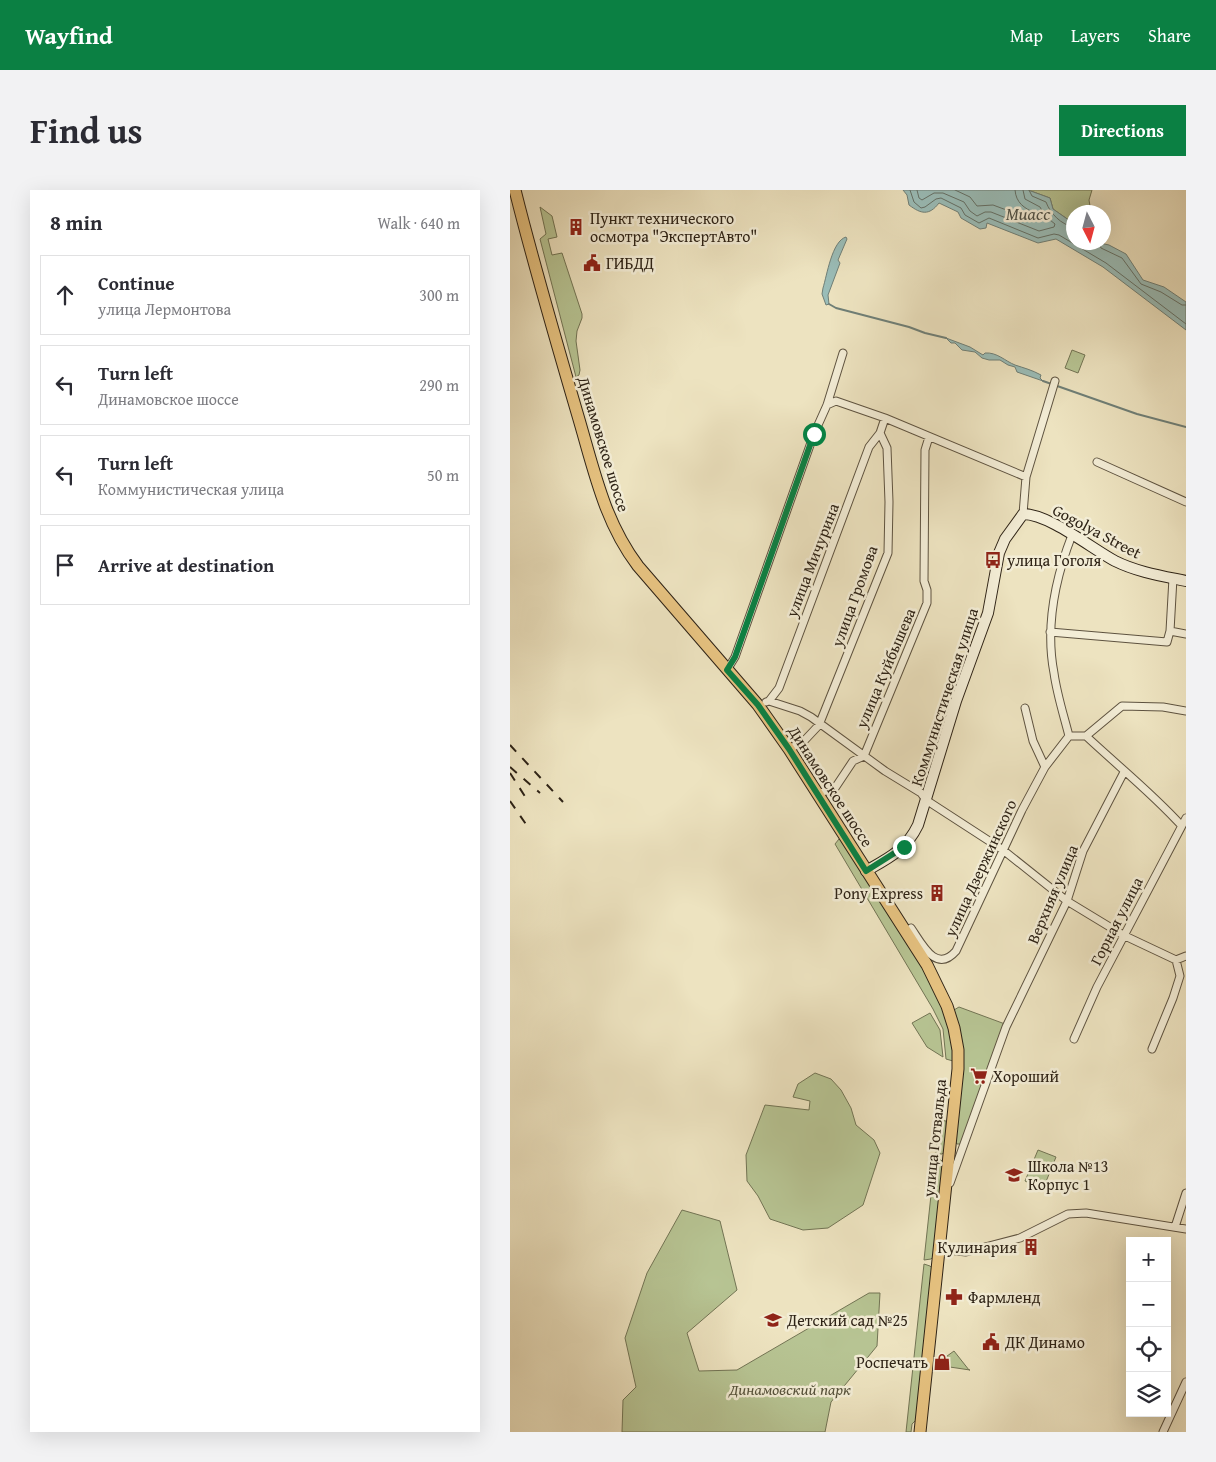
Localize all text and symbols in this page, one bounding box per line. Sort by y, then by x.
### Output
text: Wayfind [25,18,113,53]
text: Map [1010,22,1043,49]
text: Layers [1071,22,1120,49]
text: Share [1148,22,1191,49]
text: Find us [30,105,143,156]
button: Directions [1059,105,1186,156]
water label: Миасс [1006,200,1051,227]
north arrow [1066,205,1111,250]
place label: Пункт технического осмотра "ЭкспертАвто" [590,206,757,248]
text: 8 min [50,207,102,238]
text: Walk · 640 m [377,211,460,235]
building icon: Пункт технического осмотра "ЭкспертАвто" [566,217,586,237]
place label: ГИБДД [606,251,654,275]
public building icon: ГИБДД [582,253,602,273]
text: Continue [98,269,175,297]
icon: ahead [51,281,79,309]
text: 300 m [419,283,459,307]
text: улица Лермонтова [98,297,231,321]
text: Turn left [98,359,173,387]
icon: left [51,371,79,399]
street label: Динамовское шоссе [572,372,636,515]
text: 290 m [419,373,459,397]
text: Динамовское шоссе [98,387,239,411]
route start [803,423,826,446]
text: Turn left [98,449,173,477]
icon: left [51,461,79,489]
text: 50 m [427,463,459,487]
text: Коммунистическая улица [98,477,284,501]
street label: Gogolya Street [1048,498,1146,565]
street label: улица Мичурина [779,499,845,622]
street label: улица Громова [824,542,884,651]
place label: улица Гоголя [1006,548,1101,572]
bus stop icon: улица Гоголя [983,550,1003,570]
icon: arrive [51,551,79,579]
text: Arrive at destination [98,551,274,579]
street label: улица Куйбышева [848,604,921,733]
street label: Коммунистическая улица [904,604,984,789]
street label: Динамовское шоссе [782,720,879,852]
street label: улица Дзержинского [937,795,1022,942]
route end [893,836,916,859]
street label: Верхняя улица [1020,840,1084,947]
street label: Горная улица [1083,872,1149,969]
place label: Pony Express [834,881,923,905]
building icon: Pony Express [927,883,947,903]
place label: Хороший [993,1064,1060,1088]
supermarket icon: Хороший [969,1066,989,1086]
street label: улица Готвальда [916,1077,952,1199]
place label: Школа №13 Корпус 1 [1028,1154,1108,1196]
school or university icon: Школа №13 Корпус 1 [1004,1165,1024,1185]
place label: Кулинария [938,1235,1017,1259]
building icon: Кулинария [1021,1237,1041,1257]
map controls [1126,1237,1171,1417]
button: + [1126,1237,1171,1282]
button: − [1126,1282,1171,1327]
place label: Фармленд [968,1285,1041,1309]
pharmacy icon: Фармленд [944,1287,964,1307]
place label: Детский сад №25 [786,1308,908,1332]
school or university icon: Детский сад №25 [763,1310,783,1330]
button: locate [1126,1327,1171,1372]
place label: ДК Динамо [1004,1330,1085,1354]
public building icon: ДК Динамо [981,1332,1001,1352]
place label: Роспечать [856,1350,928,1374]
shop icon: Роспечать [932,1352,952,1372]
button: layers [1126,1372,1171,1417]
park label: Динамовский парк [728,1377,851,1401]

